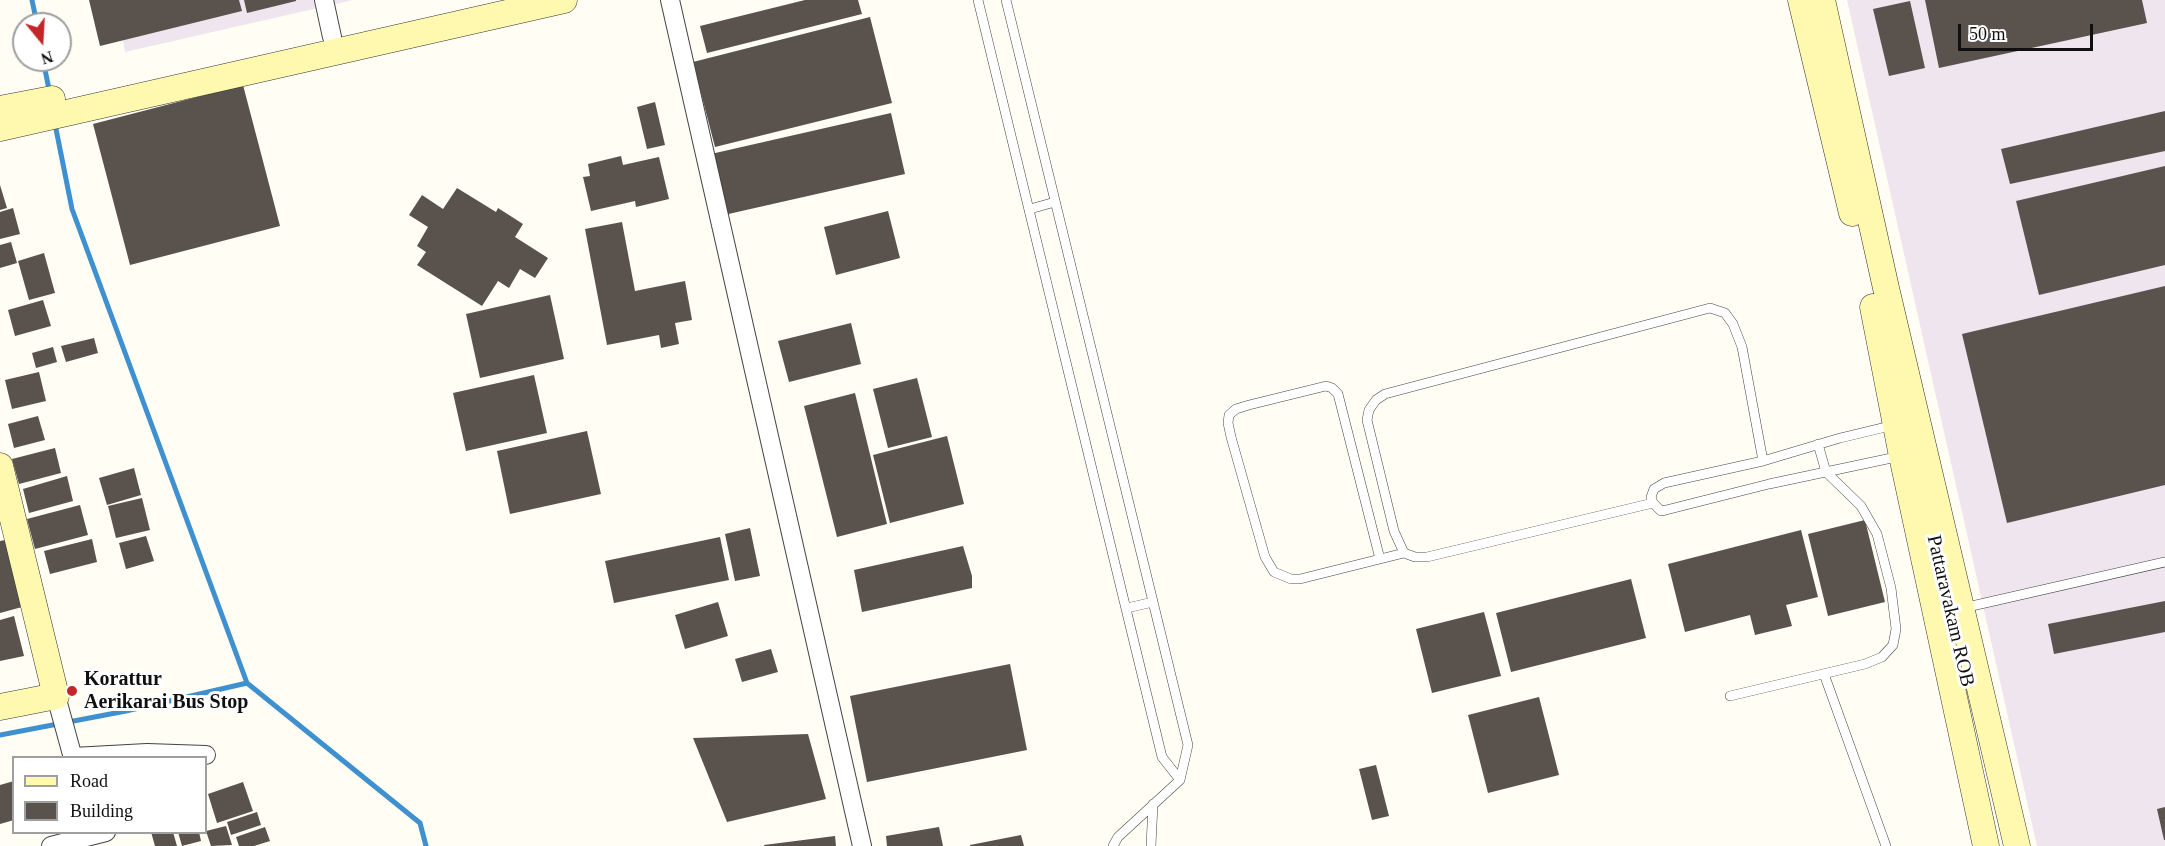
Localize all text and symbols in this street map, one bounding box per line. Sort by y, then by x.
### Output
north arrow [12,12,72,72]
scale bar [1961,12,2096,50]
text: 50 m [1969,24,2006,44]
text: N [39,48,55,68]
street label: Pattaravakam ROB [1921,533,1979,689]
place label: Korattur Aerikarai Bus Stop [84,668,248,715]
marker: Korattur Aerikarai Bus Stop [65,684,79,698]
legend [12,756,207,834]
text: Road [70,771,108,791]
text: Building [70,801,133,821]

